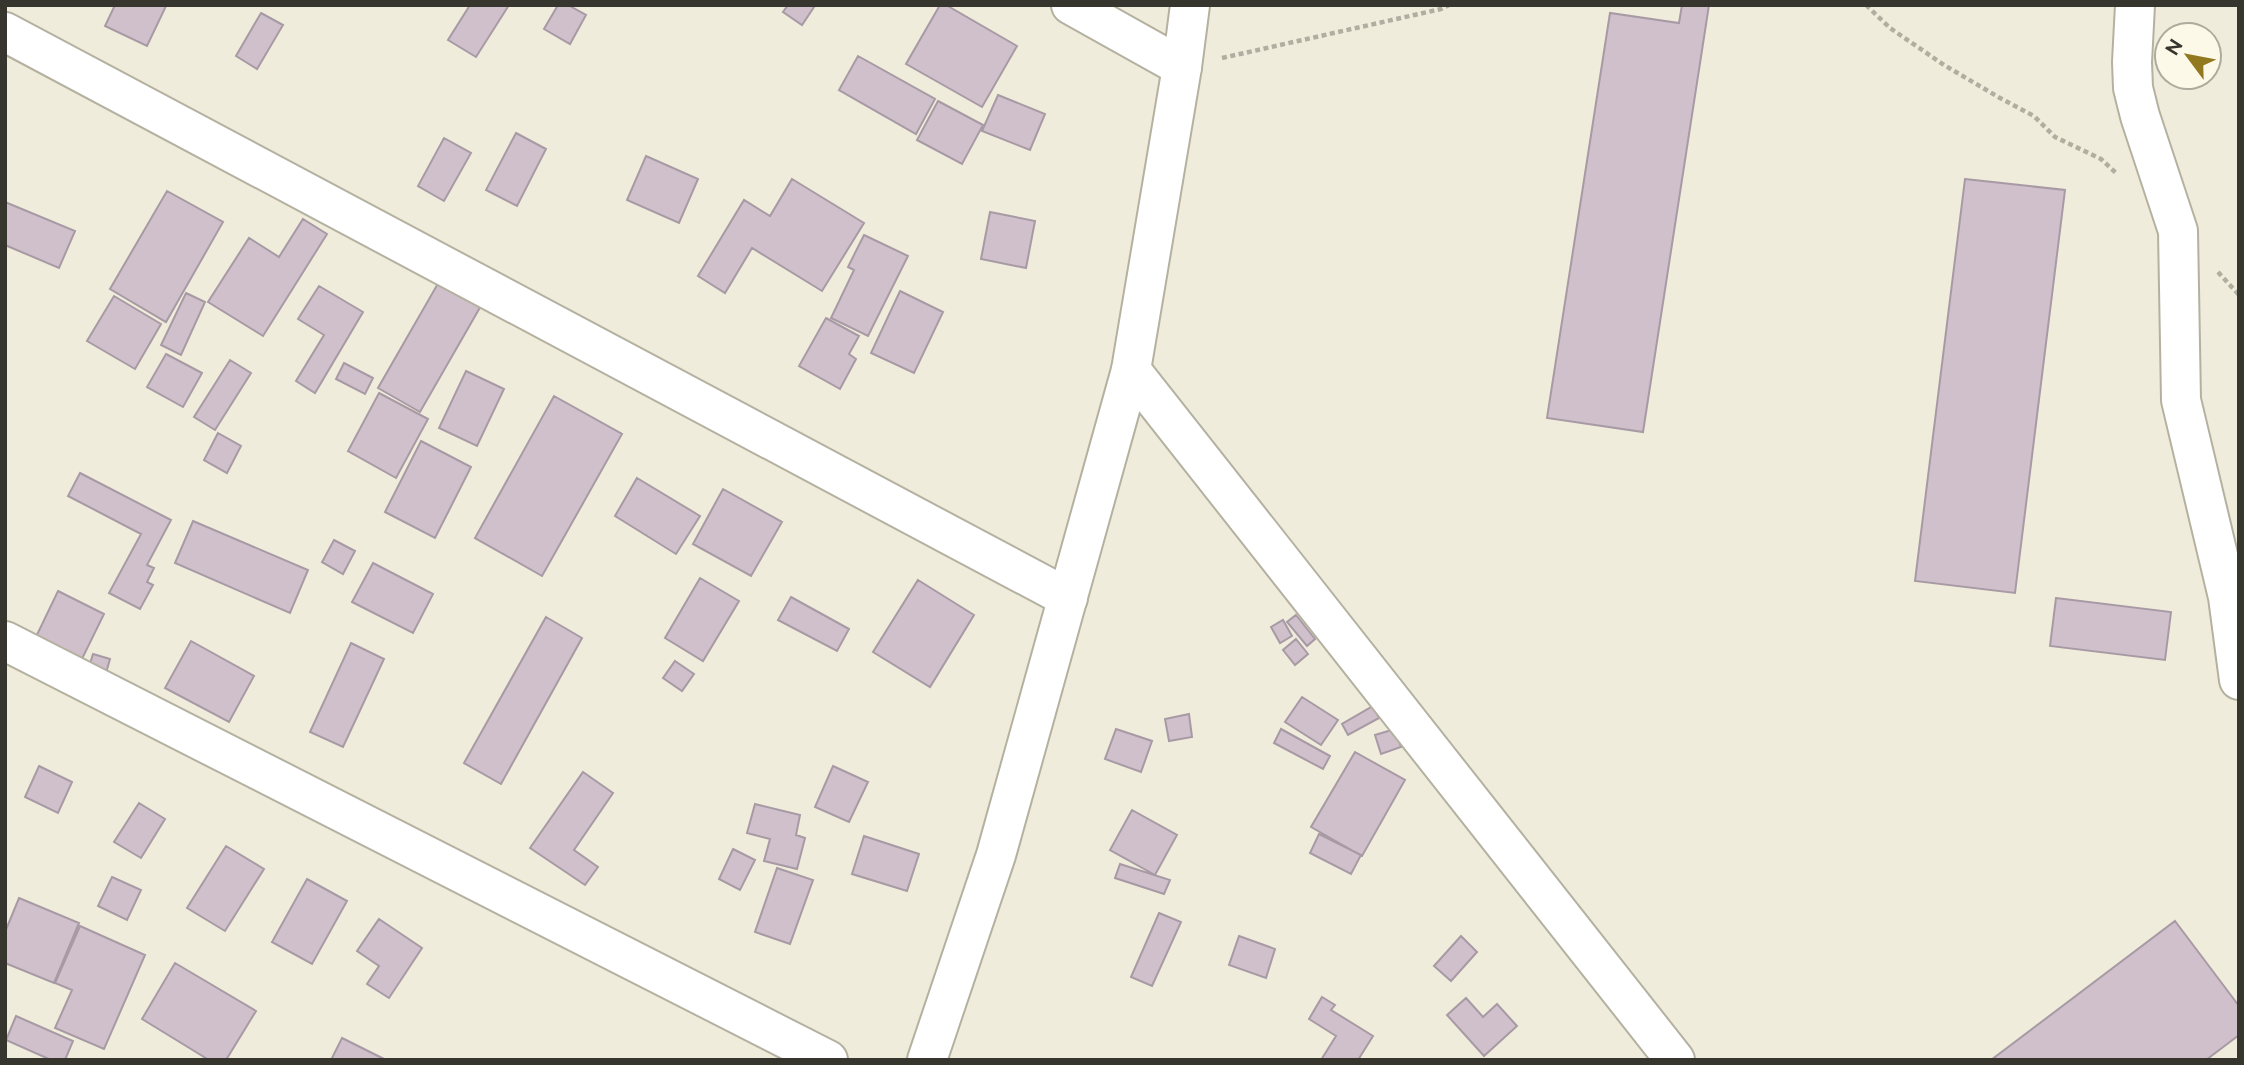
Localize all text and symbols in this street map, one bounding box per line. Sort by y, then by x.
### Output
north arrow [2153,21,2223,91]
text: N [2160,35,2187,59]

